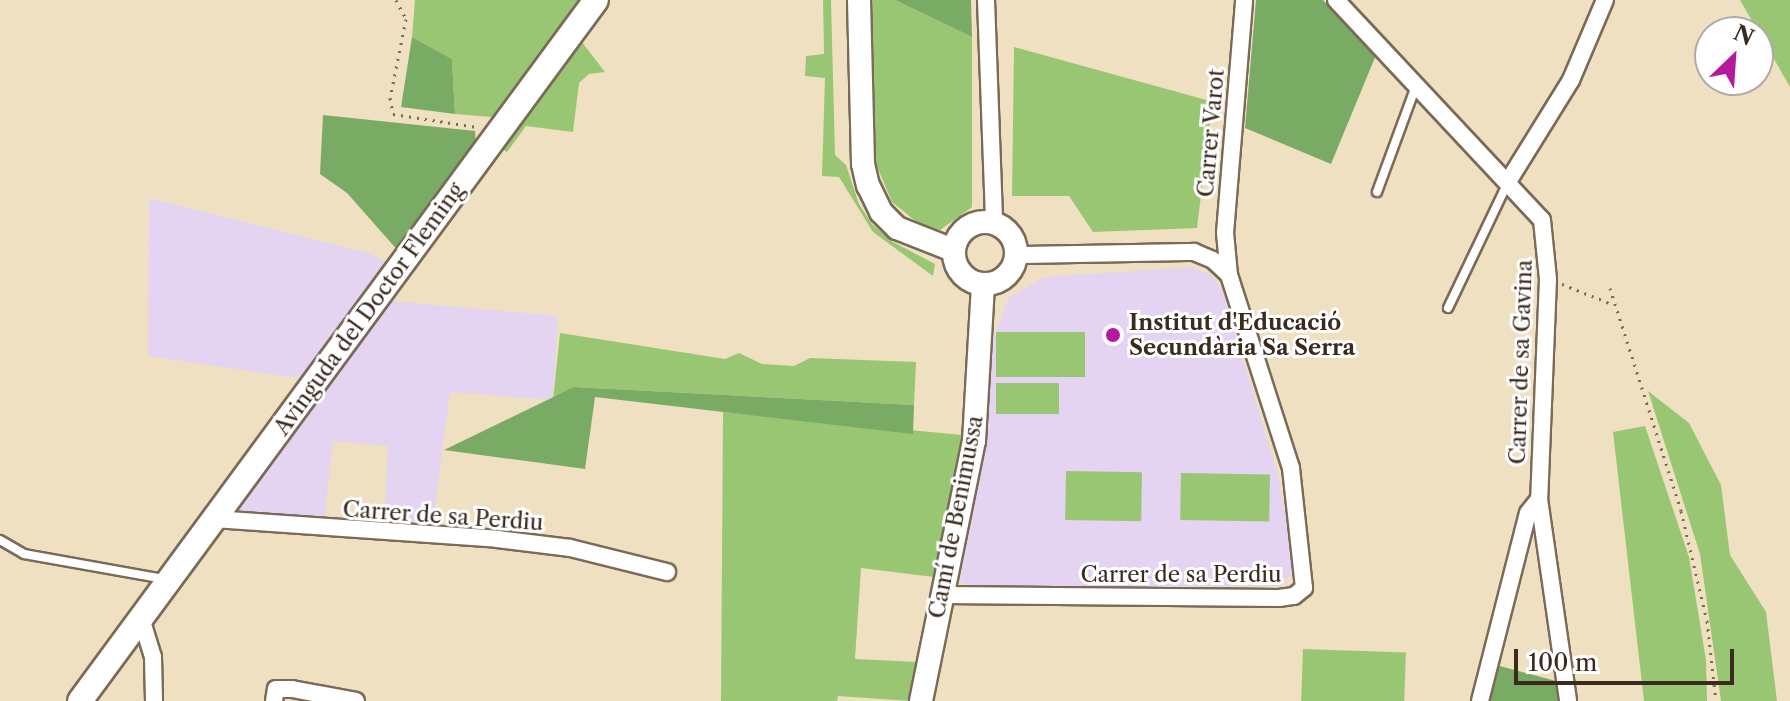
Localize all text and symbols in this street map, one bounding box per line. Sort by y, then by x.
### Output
north arrow [1694,16,1774,96]
text: N [1729,19,1758,52]
street label: Carrer Varot [1192,67,1230,199]
street label: Avinguda del Doctor Fleming [268,177,470,441]
street label: Carrer de sa Gavina [1504,259,1538,465]
place label: Institut d'Educació Secundària Sa Serra [1129,309,1356,360]
marker: Institut d'Educació Secundària Sa Serra [1104,326,1122,344]
street label: Camí de Benimussa [923,413,989,621]
street label: Carrer de sa Perdiu [341,496,545,536]
street label: Carrer de sa Perdiu [1080,562,1282,588]
scale bar [1518,633,1738,683]
text: 100 m [1528,648,1597,677]

